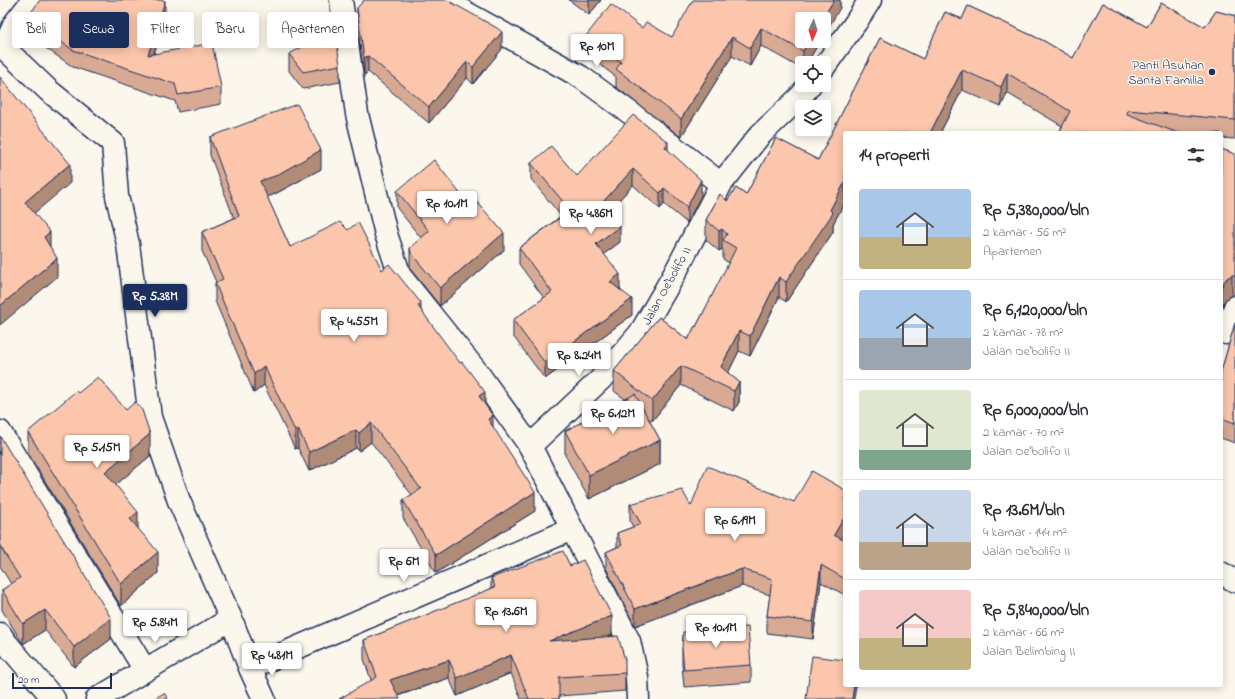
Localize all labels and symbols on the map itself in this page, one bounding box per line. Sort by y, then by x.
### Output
north arrow [795,12,831,48]
pin: Rp 10M [564,34,630,68]
place label: Panti Asuhan Santa Familia [1128,56,1204,90]
marker: Panti Asuhan Santa Familia [1207,67,1217,77]
pin: Rp 10.1M [406,191,488,225]
pin: Rp 4.86M [550,201,632,235]
street label: Jalan Oe'bolifo II [638,243,696,329]
pin: Rp 5.38M [114,284,196,318]
pin: Rp 4.55M [313,309,395,343]
pin: Rp 8.24M [538,343,620,377]
pin: Rp 6.12M [572,401,654,435]
pin: Rp 5.15M [56,435,138,469]
pin: Rp 6.19M [694,508,776,542]
pin: Rp 6M [376,549,432,583]
pin: Rp 13.6M [465,599,547,633]
pin: Rp 5.84M [114,610,196,644]
pin: Rp 10.1M [675,615,757,649]
pin: Rp 4.81M [231,643,313,677]
scale bar [12,671,112,690]

